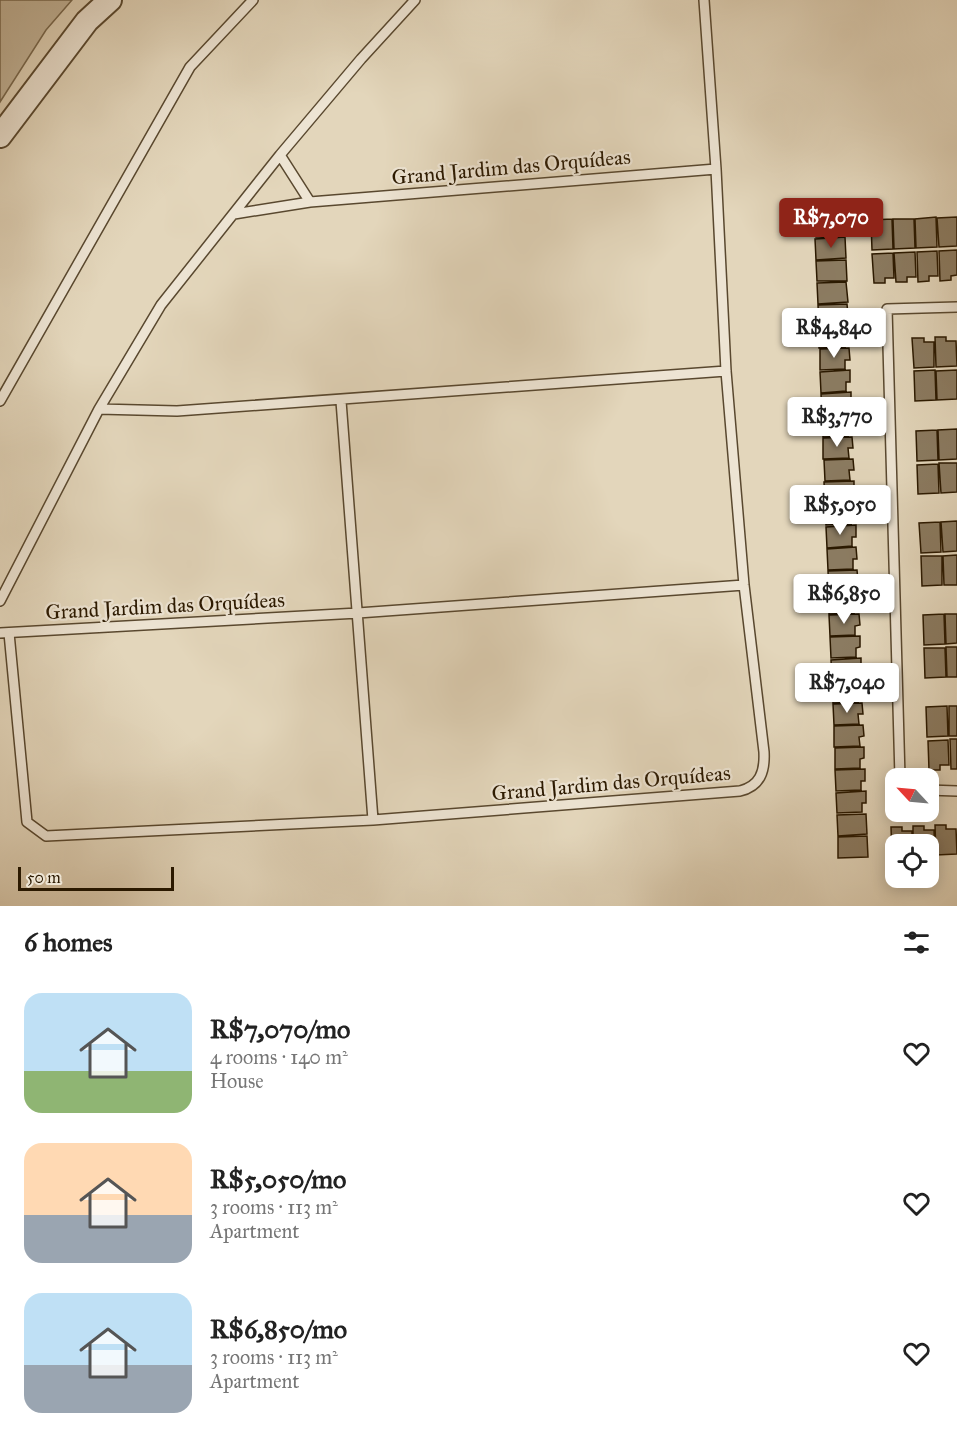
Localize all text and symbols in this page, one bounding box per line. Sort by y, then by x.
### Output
street label: Grand Jardim das Orquídeas [390,144,632,190]
pin: R$7,070 [776,198,886,249]
text: R$7,070 [793,205,869,229]
pin: R$4,840 [779,308,889,359]
text: R$4,840 [796,315,872,339]
pin: R$3,770 [782,397,892,448]
text: R$3,770 [801,404,873,428]
pin: R$5,050 [785,485,895,536]
text: R$5,050 [804,492,876,516]
pin: R$6,850 [789,574,899,625]
text: R$6,850 [807,581,881,605]
street label: Grand Jardim das Orquídeas [45,587,285,625]
pin: R$7,040 [792,663,902,714]
text: R$7,040 [809,670,885,694]
street label: Grand Jardim das Orquídeas [490,760,732,806]
north arrow [885,768,939,822]
map controls [885,768,939,888]
button: locate [885,834,939,888]
scale bar [18,864,174,892]
text: 50 m [27,868,61,887]
text: 6 homes [24,926,113,958]
icon: filters [900,926,933,959]
text: R$7,070/mo [210,1013,350,1045]
icon: home [72,1017,144,1089]
icon: heart [900,1037,933,1070]
text: 4 rooms · 140 m² [210,1045,348,1069]
text: House [210,1069,264,1093]
text: R$5,050/mo [210,1163,346,1195]
icon: home [72,1167,144,1239]
icon: heart [900,1187,933,1220]
text: 3 rooms · 113 m² [210,1195,338,1219]
text: Apartment [210,1219,299,1243]
text: R$6,850/mo [210,1313,347,1345]
icon: home [72,1317,144,1389]
icon: heart [900,1337,933,1370]
text: 3 rooms · 113 m² [210,1345,338,1369]
text: Apartment [210,1369,299,1393]

